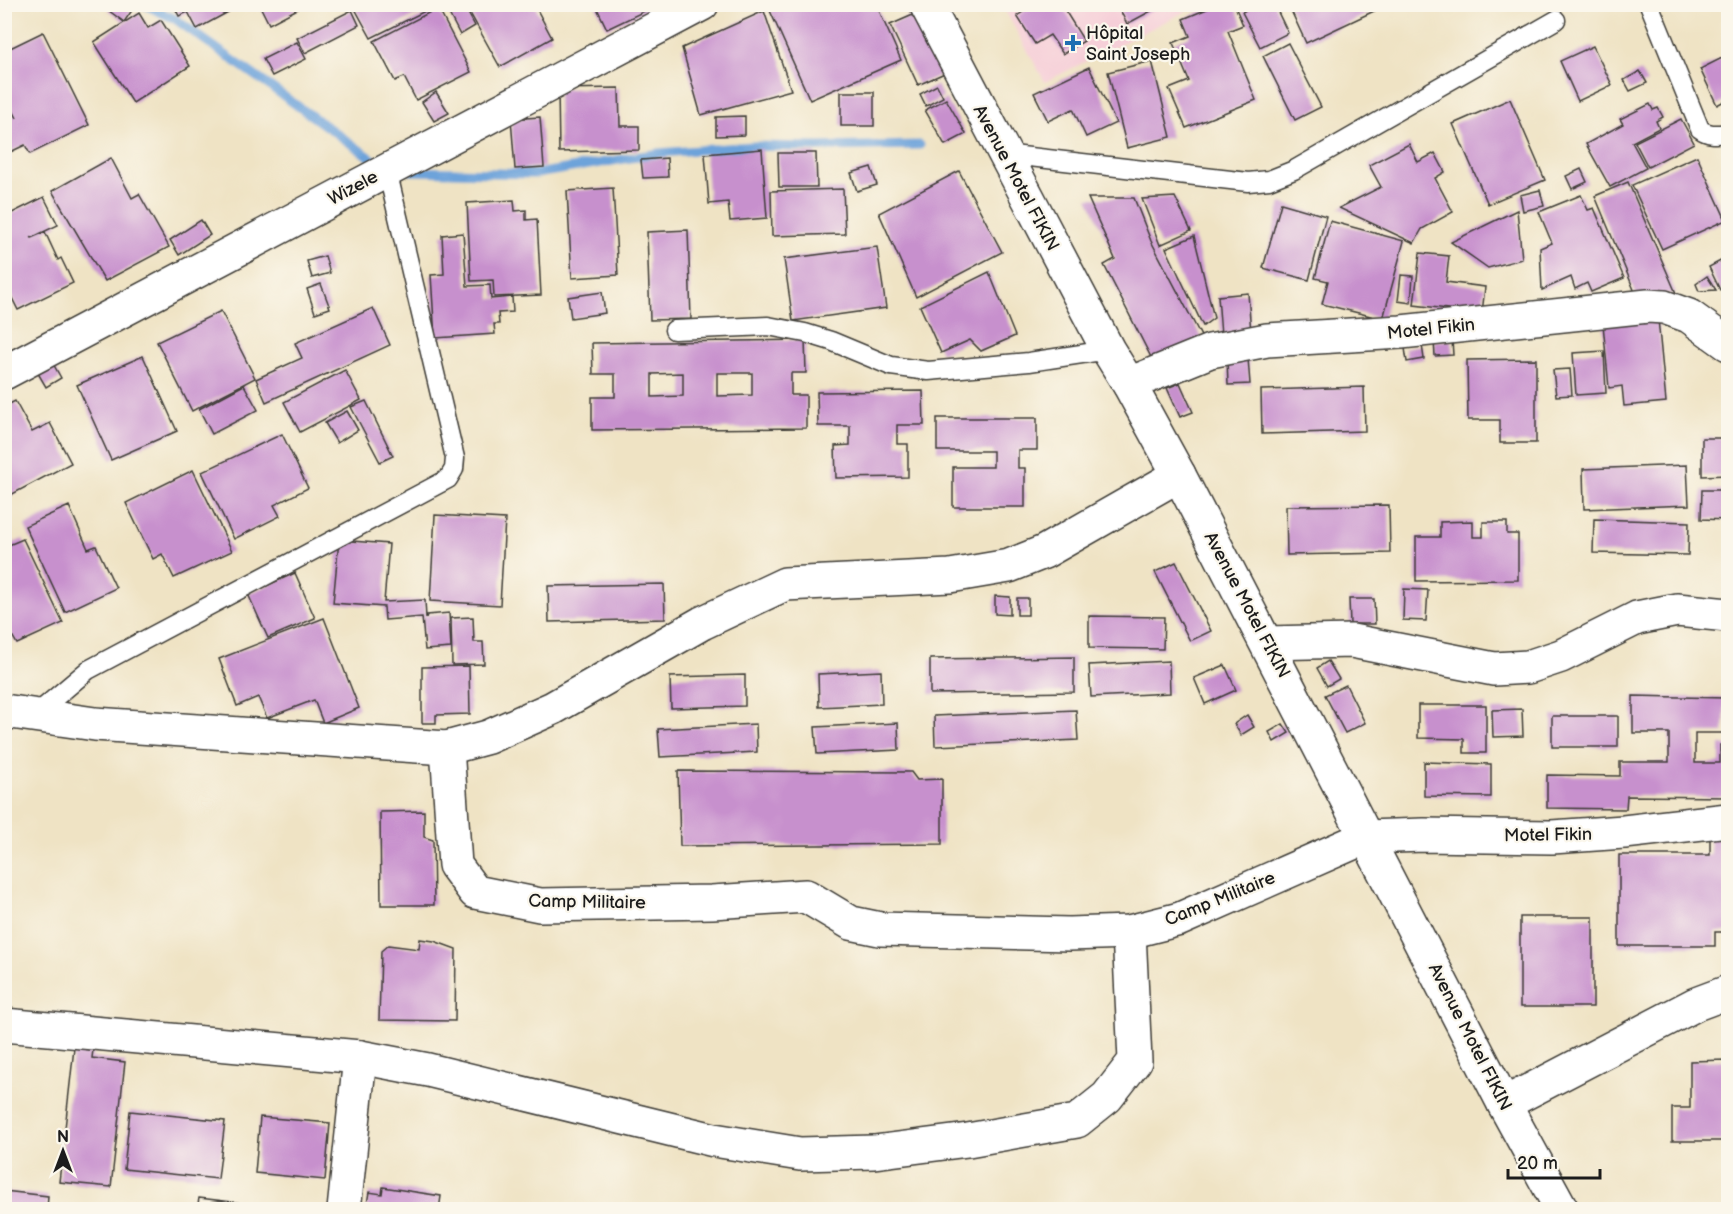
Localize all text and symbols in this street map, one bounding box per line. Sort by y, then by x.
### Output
place label: Hôpital Saint Joseph [1086,23,1190,65]
marker: Hôpital Saint Joseph [1064,34,1082,52]
street label: Avenue Motel FIKIN [969,101,1063,255]
street label: Wizele [325,166,382,210]
street label: Motel Fikin [1386,314,1476,344]
street label: Avenue Motel FIKIN [1200,528,1294,682]
street label: Motel Fikin [1504,824,1592,846]
street label: Camp Militaire [1162,867,1279,931]
street label: Camp Militaire [528,890,646,914]
street label: Avenue Motel FIKIN [1424,960,1516,1114]
north arrow [33,1121,93,1181]
text: N [57,1128,69,1147]
scale bar [1508,1142,1600,1180]
text: 20 m [1517,1153,1558,1174]

